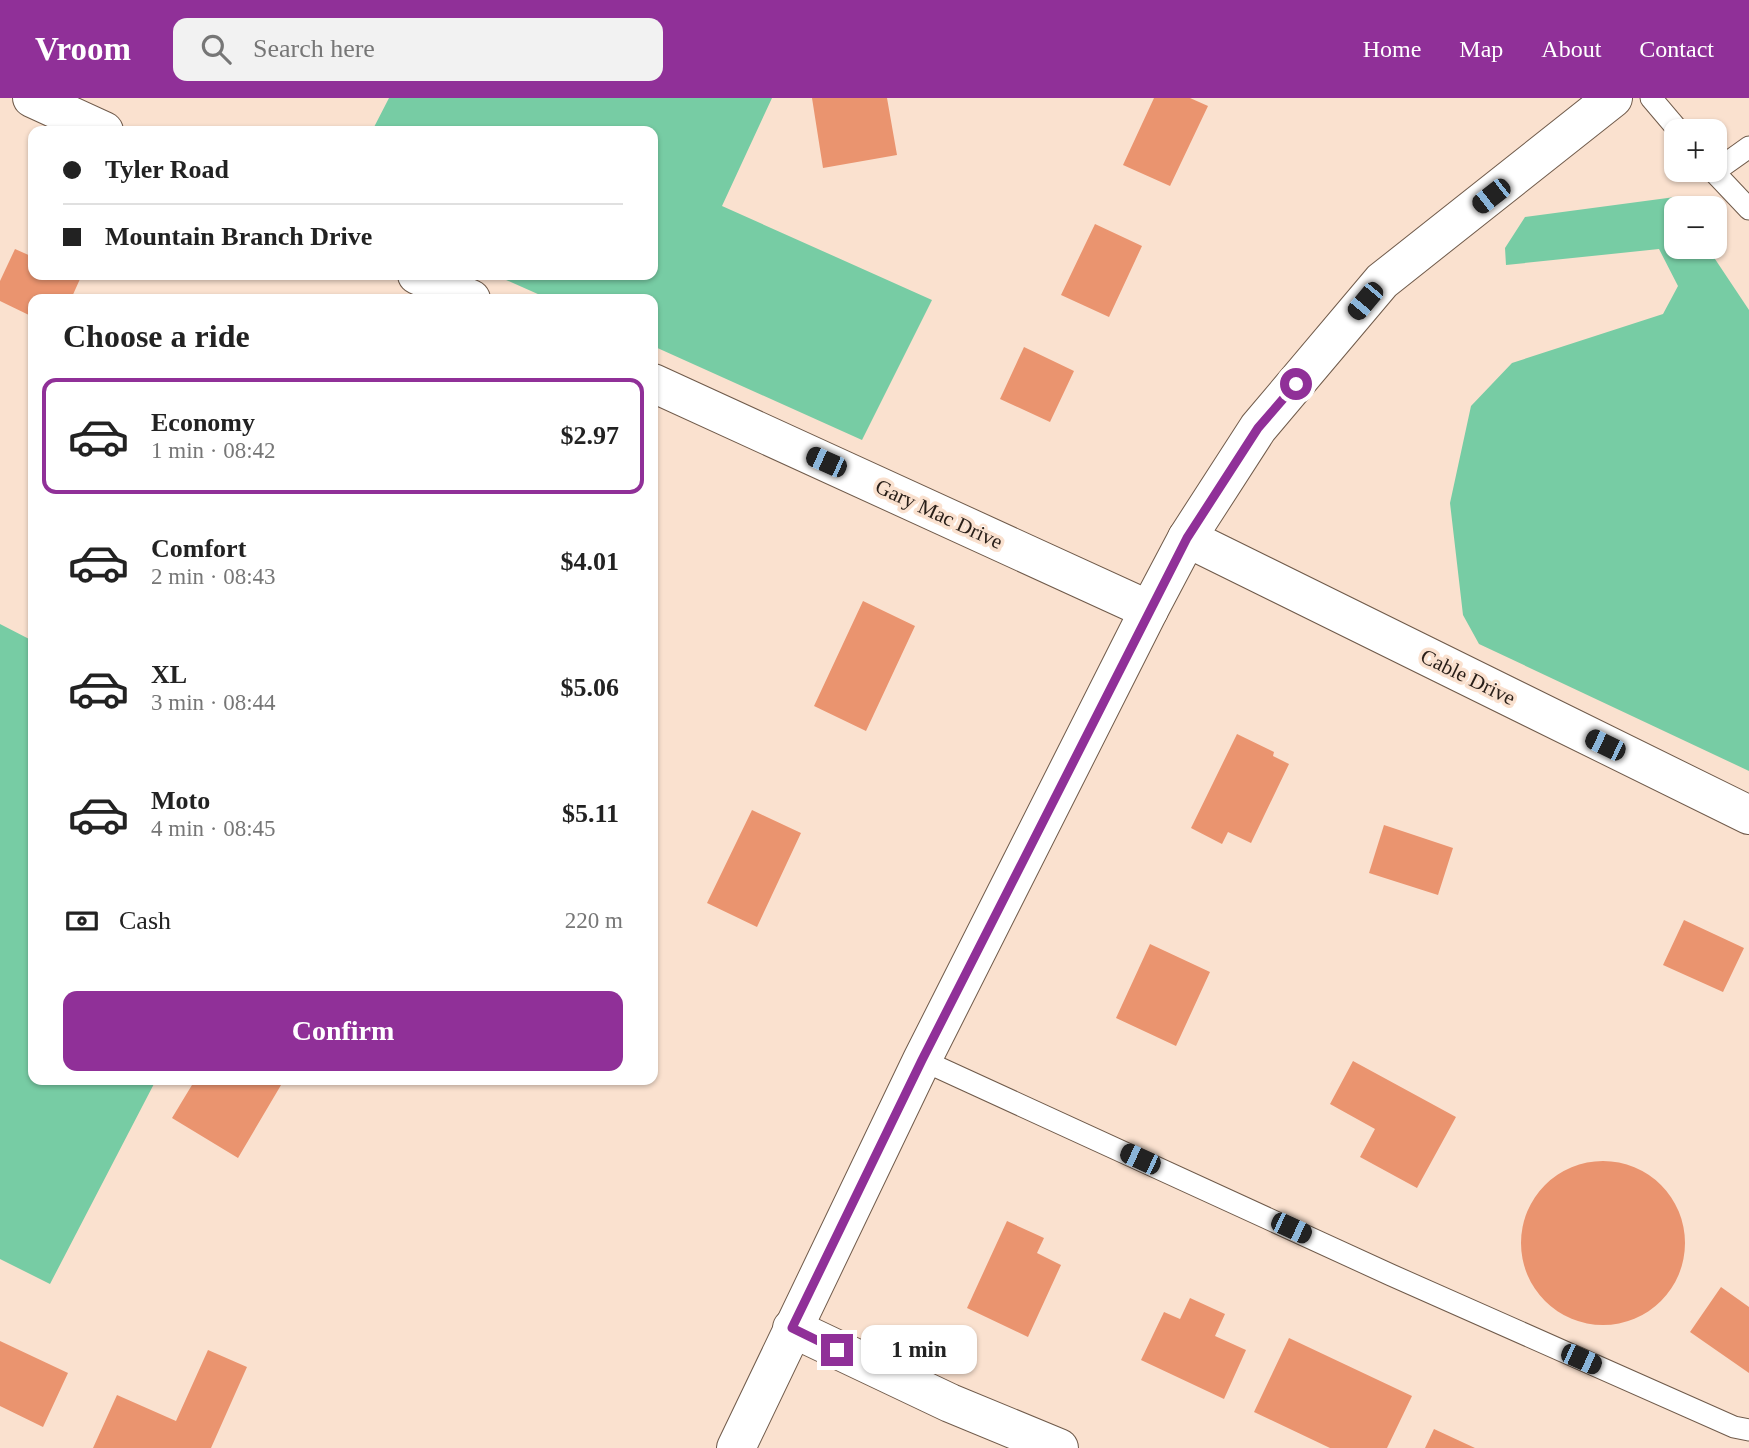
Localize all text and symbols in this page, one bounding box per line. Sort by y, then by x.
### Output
search box [173,18,663,81]
icon: search [197,30,235,68]
text: Vroom [35,31,131,67]
text: Search here [253,34,375,63]
text: Home [1363,36,1421,62]
text: Map [1459,36,1503,62]
text: About [1541,36,1601,62]
text: Contact [1639,36,1714,62]
map controls [1664,119,1727,259]
button: + [1664,119,1727,182]
text: Tyler Road [105,155,229,184]
car [1468,175,1515,217]
button: − [1664,196,1727,259]
text: Mountain Branch Drive [105,222,372,251]
car [1344,278,1387,324]
text: Choose a ride [63,318,250,354]
route start [1280,368,1312,400]
icon: car [67,405,130,468]
text: Economy [151,408,255,437]
text: $2.97 [561,421,619,450]
text: 1 min · 08:42 [151,438,276,463]
car [803,444,850,480]
street label: Gary Mac Drive [872,474,1006,554]
icon: car [67,531,130,594]
text: Comfort [151,534,246,563]
text: $4.01 [561,547,619,576]
text: 2 min · 08:43 [151,564,276,589]
street label: Cable Drive [1417,644,1519,710]
icon: car [67,657,130,720]
text: XL [151,660,187,689]
text: $5.06 [561,673,619,702]
text: 3 min · 08:44 [151,690,276,715]
car [1582,726,1629,764]
icon: car [67,783,130,846]
text: Moto [151,786,210,815]
text: $5.11 [562,799,619,828]
text: 4 min · 08:45 [151,816,276,841]
icon: cash [63,902,101,940]
text: Cash [119,906,171,935]
text: 220 m [565,908,623,933]
button: Confirm [63,991,623,1071]
car [1117,1141,1164,1177]
car [1268,1210,1315,1246]
callout: 1 min [862,1326,977,1374]
route end [821,1334,853,1366]
text: 1 min [891,1337,947,1362]
car [1558,1341,1605,1377]

